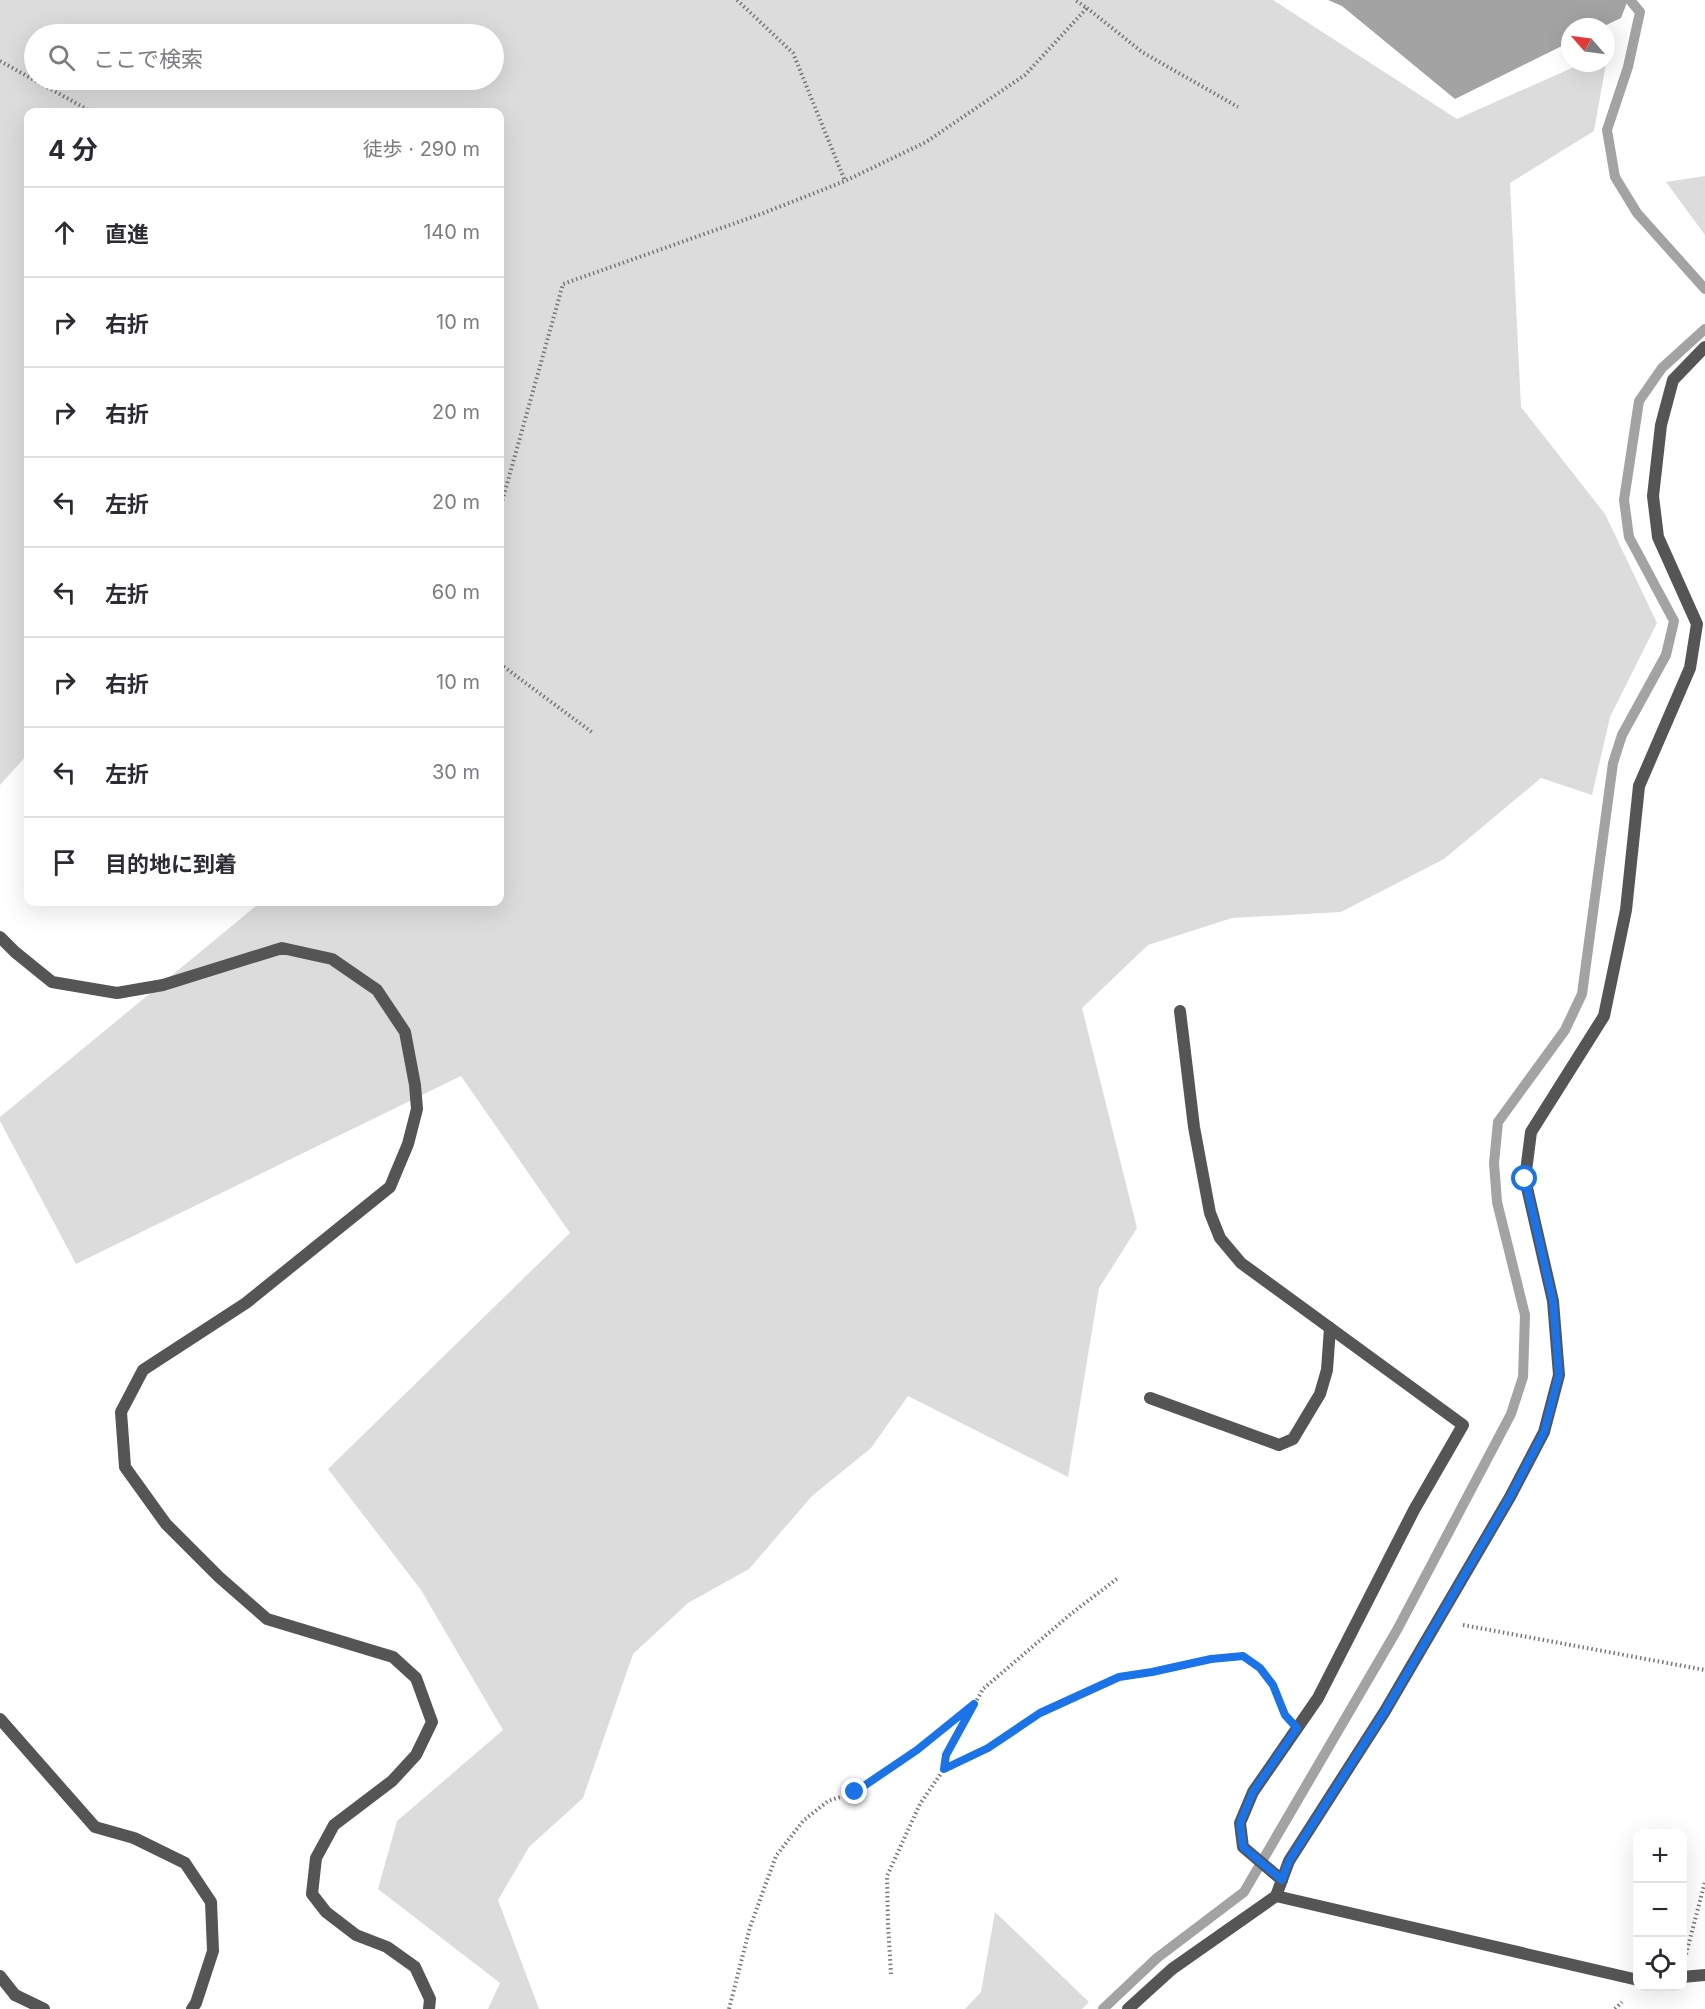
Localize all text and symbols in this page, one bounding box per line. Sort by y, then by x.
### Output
north arrow [1561,18,1615,72]
search box [24,24,504,90]
icon: search [45,41,78,74]
text: ここで検索 [93,46,203,72]
text: 4 分 [48,134,98,165]
text: 徒歩 · 290 m [363,137,480,161]
icon: ahead [48,216,81,249]
text: 140 m [423,220,480,244]
text: 直進 [105,221,149,247]
icon: right [48,306,81,339]
text: 10 m [436,310,480,334]
text: 右折 [105,311,149,337]
icon: right [48,396,81,429]
text: 20 m [432,400,480,424]
text: 右折 [105,401,149,427]
icon: left [48,486,81,519]
text: 20 m [432,490,480,514]
text: 左折 [105,491,149,517]
icon: left [48,576,81,609]
text: 60 m [432,580,480,604]
text: 左折 [105,581,149,607]
icon: right [48,666,81,699]
text: 10 m [436,670,480,694]
text: 右折 [105,671,149,697]
icon: left [48,756,81,789]
text: 30 m [432,760,480,784]
text: 左折 [105,761,149,787]
icon: arrive [48,846,81,879]
text: 目的地に到着 [105,851,237,877]
route start [1511,1165,1537,1191]
route end [841,1778,867,1804]
map controls [1633,1829,1687,1991]
button: + [1633,1829,1687,1883]
button: − [1633,1883,1687,1937]
button: locate [1633,1937,1687,1991]

